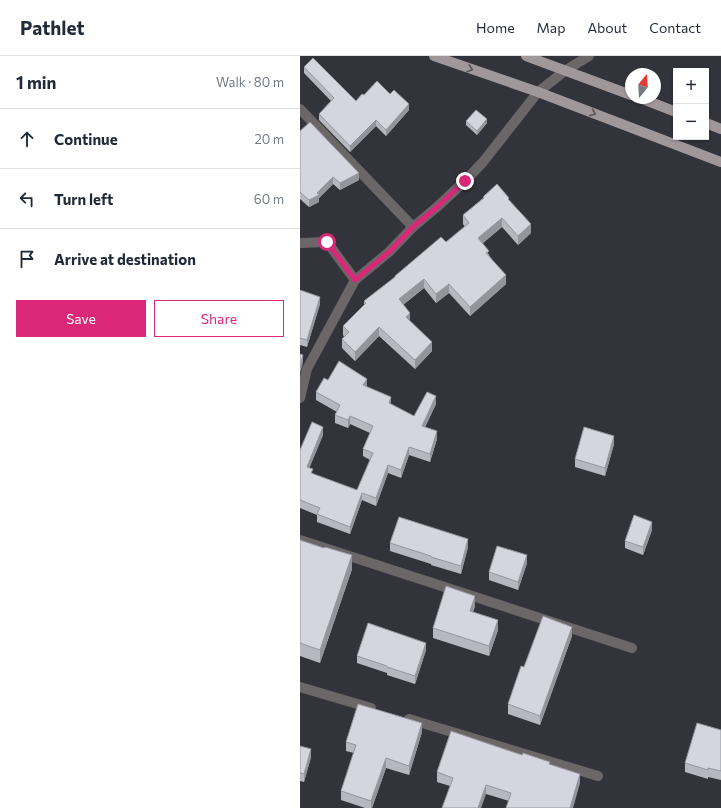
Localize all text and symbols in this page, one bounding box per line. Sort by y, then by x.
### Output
text: Pathlet [20,16,85,39]
text: Home [476,19,515,36]
text: Map [537,19,565,36]
text: About [587,19,627,36]
text: Contact [649,19,701,36]
one-way arrow [467,64,474,72]
north arrow [625,68,661,104]
map controls [673,68,709,140]
button: + [673,68,709,104]
text: 1 min [16,72,56,93]
text: Walk · 80 m [216,74,284,90]
button: − [673,104,709,140]
one-way arrow [589,108,596,116]
icon: ahead [16,128,38,150]
text: Continue [54,130,118,148]
text: 20 m [255,131,284,147]
route end [456,172,474,190]
icon: left [16,188,38,210]
text: Turn left [54,190,113,208]
text: 60 m [254,191,284,207]
route start [318,233,336,251]
icon: arrive [16,248,38,270]
text: Arrive at destination [54,250,196,268]
button: Save [16,300,146,337]
button: Share [154,300,284,337]

